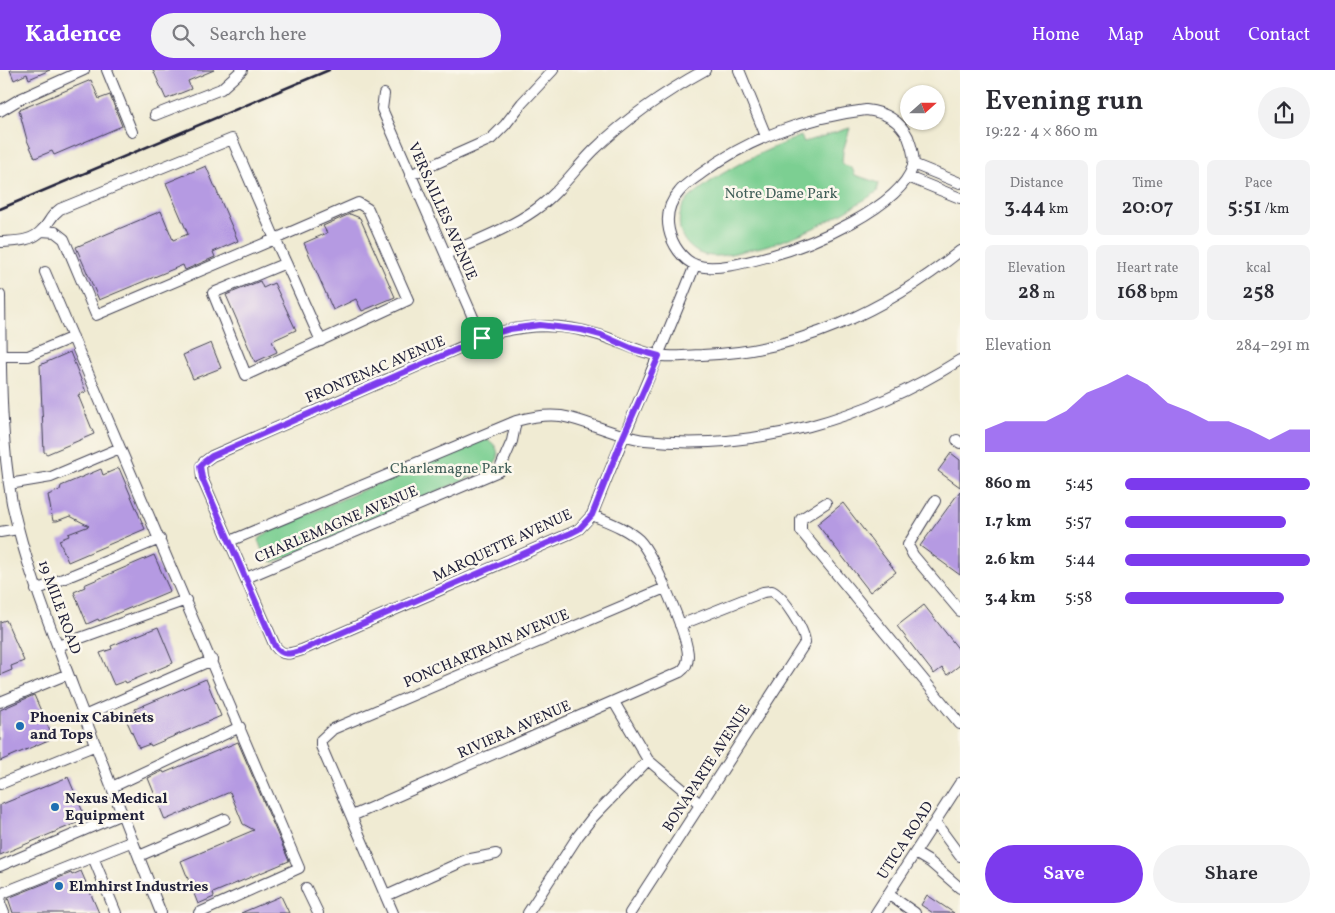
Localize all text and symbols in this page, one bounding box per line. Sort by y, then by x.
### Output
search box [151,13,501,58]
text: Kadence [25,18,121,52]
icon: search [169,21,197,49]
text: Search here [209,22,307,48]
text: Home [1032,23,1080,48]
text: Map [1108,23,1144,48]
text: About [1172,23,1220,48]
text: Contact [1248,23,1310,48]
text: Evening run [985,82,1144,121]
north arrow [900,85,945,130]
map controls [900,85,945,130]
button: share [1258,87,1310,139]
text: 19:22 · 4 × 860 m [985,121,1098,143]
street label: VERSAILLES AVENUE [402,139,481,284]
text: Distance [1010,174,1063,193]
text: Time [1132,174,1163,193]
text: Pace [1245,174,1273,193]
park label: Notre Dame Park [724,184,838,205]
text: 3.44 [1004,193,1046,222]
text: 20:07 [1121,193,1174,222]
text: 5:51 [1227,193,1262,222]
text: km [1046,200,1069,219]
text: /km [1262,200,1290,219]
text: Elevation [1007,259,1066,278]
text: Heart rate [1117,259,1178,278]
text: kcal [1246,259,1271,278]
text: 28 [1018,278,1040,307]
text: 168 [1117,278,1147,307]
text: 258 [1242,278,1275,307]
text: m [1040,285,1055,304]
text: bpm [1147,285,1178,304]
pin [461,317,503,359]
icon: arrive [468,324,496,352]
street label: FRONTENAC AVENUE [302,331,449,409]
text: Elevation [985,335,1052,357]
text: 284–291 m [1235,335,1310,357]
park label: Charlemagne Park [390,459,512,480]
text: 860 m [985,473,1031,495]
text: 5:45 [1065,473,1093,495]
street label: CHARLEMAGNE AVENUE [252,481,421,569]
street label: MARQUETTE AVENUE [429,505,576,588]
text: 1.7 km [985,511,1032,533]
text: 5:57 [1065,511,1092,533]
text: 2.6 km [985,549,1035,571]
text: 5:44 [1065,549,1096,571]
street label: 19 MILE ROAD [32,558,85,658]
text: 3.4 km [985,587,1036,609]
text: 5:58 [1065,587,1092,609]
street label: PONCHARTRAIN AVENUE [400,605,573,694]
street label: RIVIERA AVENUE [455,696,575,765]
street label: BONAPARTE AVENUE [658,701,756,836]
place label: Phoenix Cabinets and Tops [30,708,154,746]
marker: Phoenix Cabinets and Tops [14,720,26,732]
place label: Nexus Medical Equipment [65,789,168,827]
street label: UTICA ROAD [873,798,939,884]
marker: Nexus Medical Equipment [49,801,61,813]
button: Save [985,845,1143,903]
button: Share [1153,845,1310,903]
place label: Elmhirst Industries [69,877,209,898]
marker: Elmhirst Industries [53,880,65,892]

